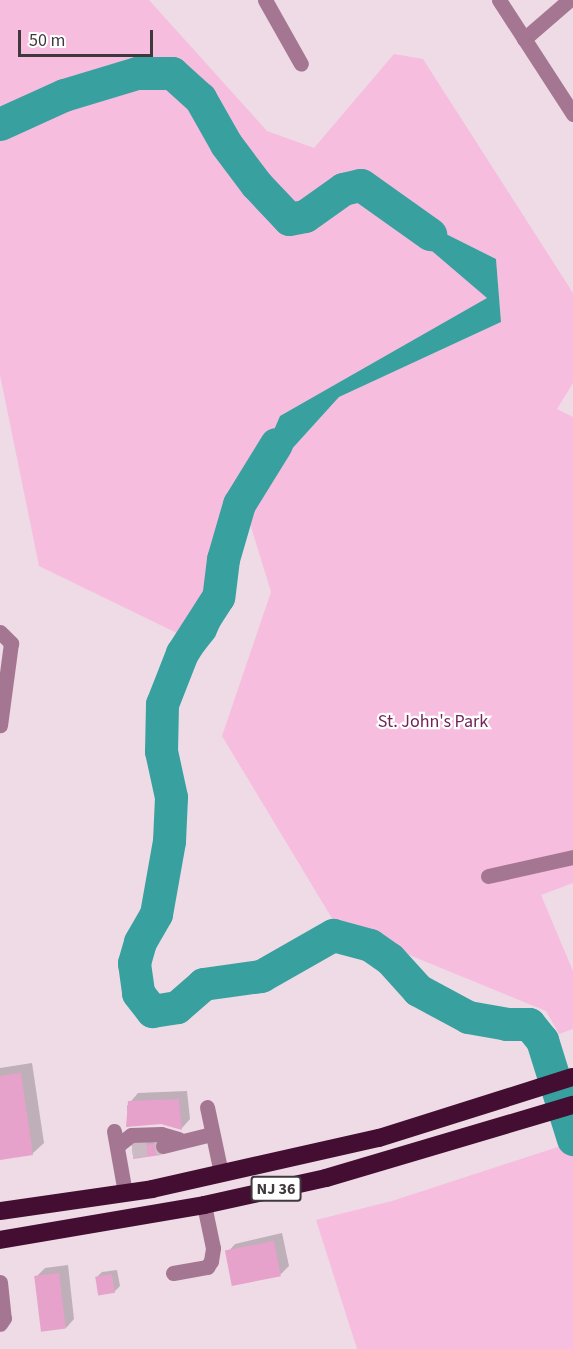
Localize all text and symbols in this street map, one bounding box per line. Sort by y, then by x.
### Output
scale bar [21,18,156,56]
text: 50 m [29,28,65,53]
park label: St. John's Park [378,711,488,733]
road number: NJ 36 [250,1176,302,1202]

